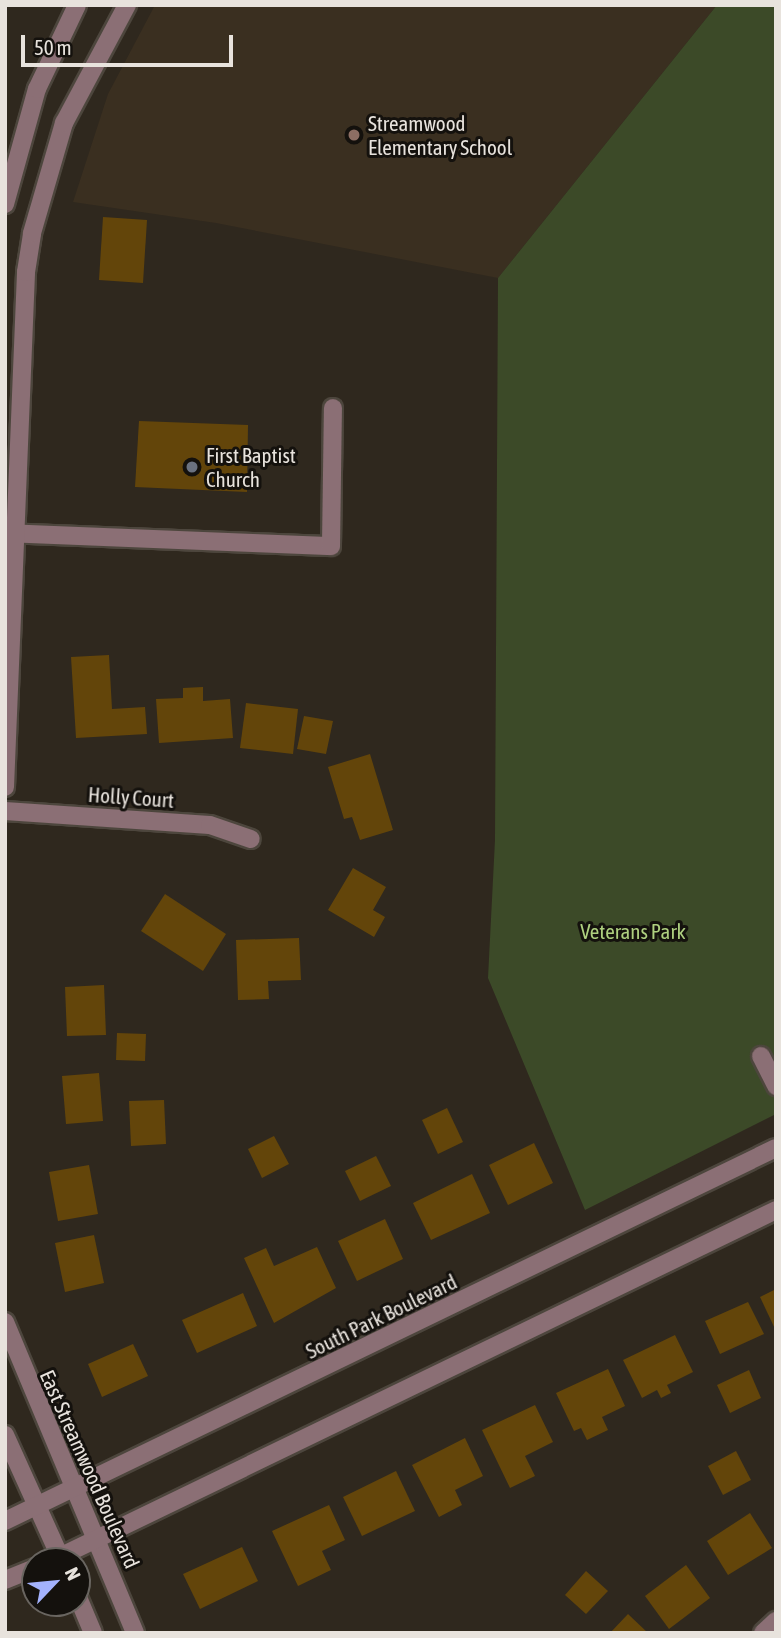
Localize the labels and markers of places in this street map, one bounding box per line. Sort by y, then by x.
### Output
place label: Streamwood Elementary School [368,110,512,160]
marker: Streamwood Elementary School [346,127,362,143]
place label: First Baptist Church [206,442,296,492]
marker: First Baptist Church [184,459,200,475]

